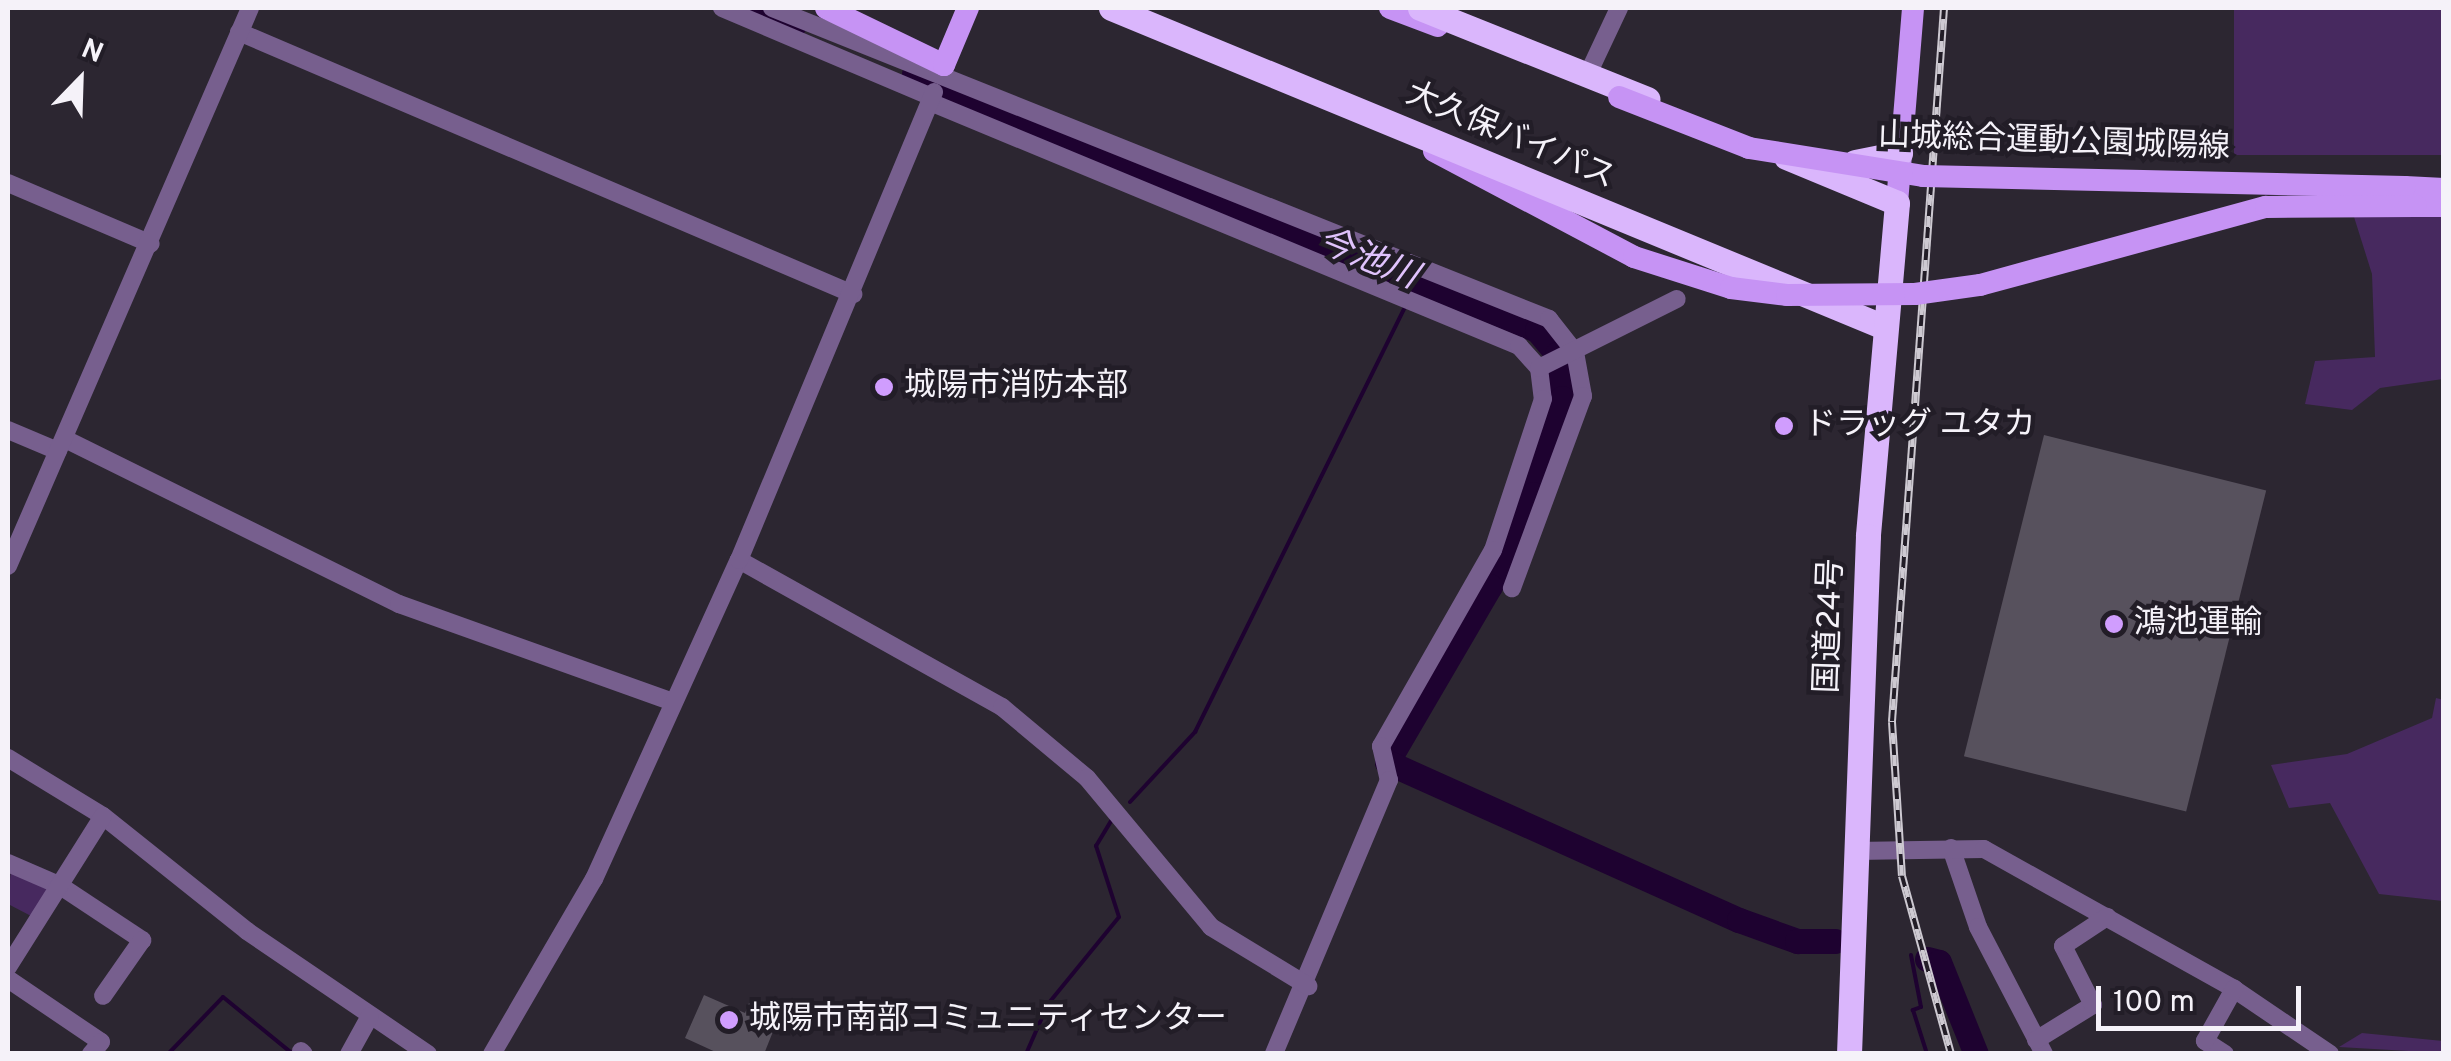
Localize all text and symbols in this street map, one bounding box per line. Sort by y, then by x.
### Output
north arrow [30,30,130,130]
text: N [75,32,108,73]
street label: 大久保バイパス [1399,76,1621,198]
street label: 山城総合運動公園城陽線 [1877,118,2231,168]
water label: 今池川 [1310,221,1424,299]
place label: 城陽市消防本部 [904,368,1128,406]
marker: 城陽市消防本部 [873,376,895,398]
place label: ドラッグ ユタカ [1804,407,2036,445]
marker: ドラッグ ユタカ [1773,415,1795,437]
street label: 国道24号 [1809,558,1853,694]
place label: 鴻池運輸 [2134,605,2262,643]
marker: 鴻池運輸 [2103,613,2125,635]
scale bar [2101,966,2306,1028]
text: 100 m [2113,985,2195,1022]
place label: 城陽市南部コミュニティセンター [749,1001,1229,1039]
marker: 城陽市南部コミュニティセンター [718,1009,740,1031]

